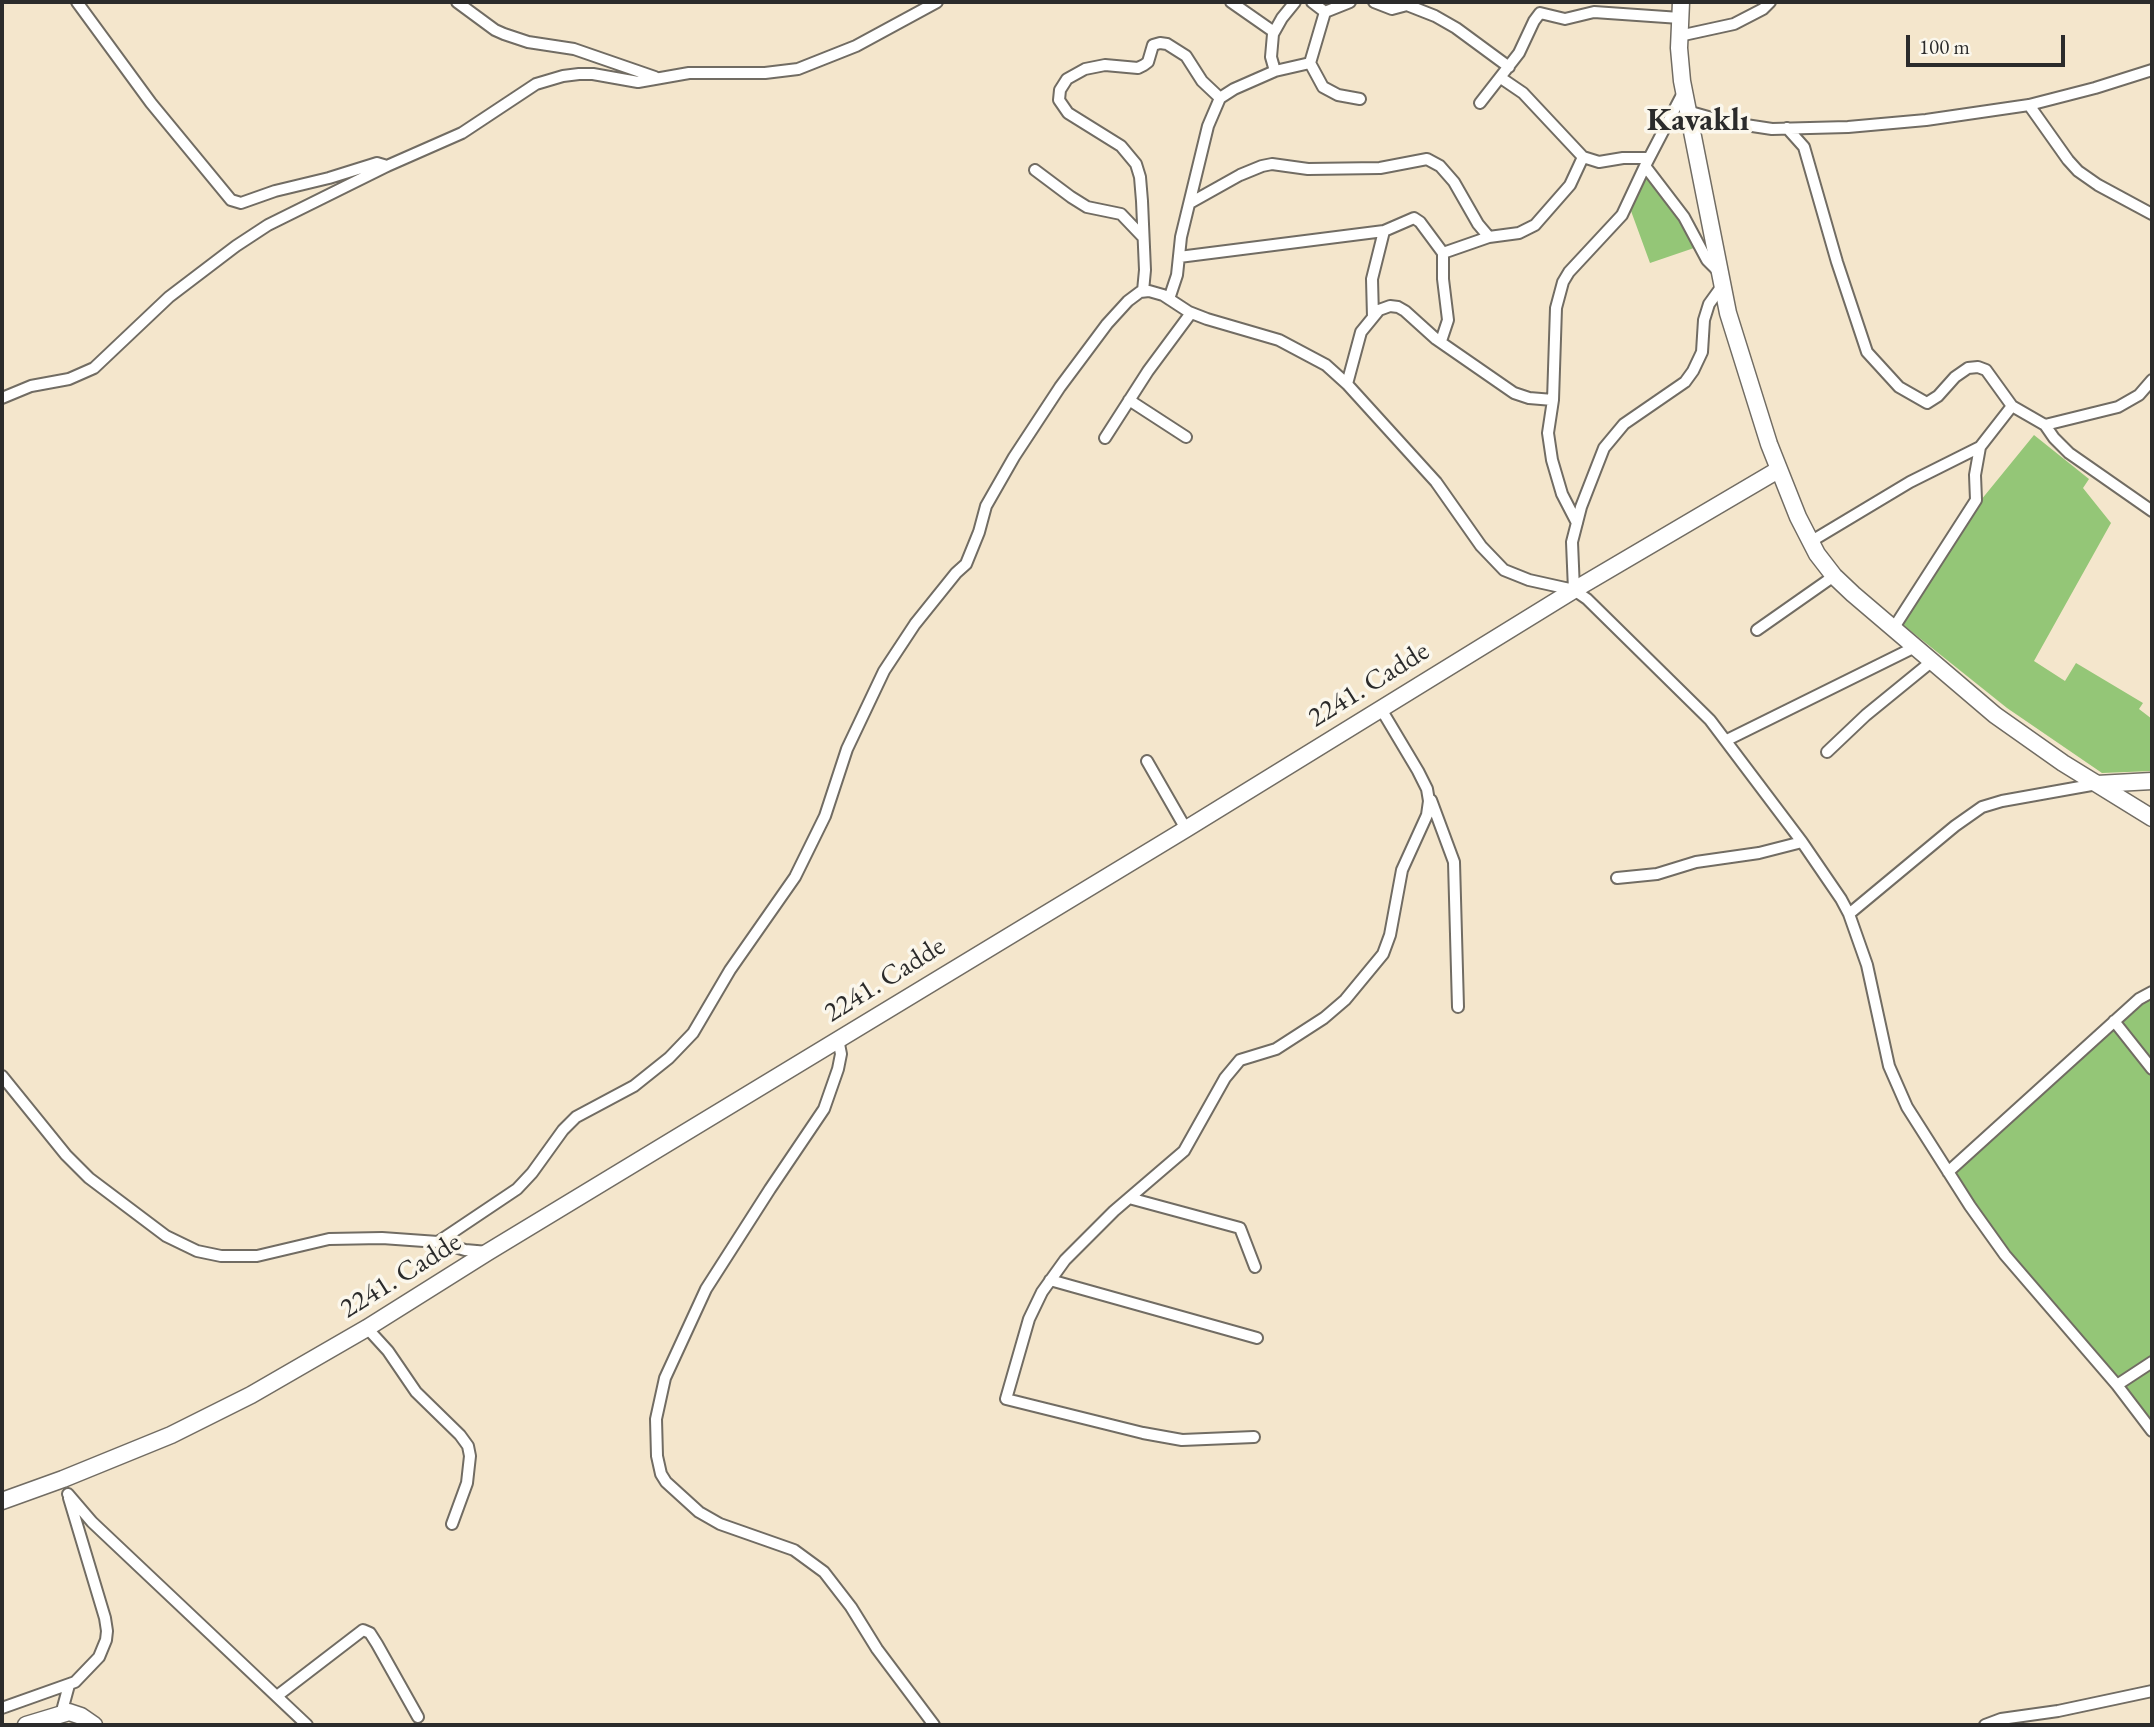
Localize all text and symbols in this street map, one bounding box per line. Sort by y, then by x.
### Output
scale bar [1909,21,2068,65]
text: 100 m [1919,33,1970,60]
district label: Kavaklı [1647,102,1749,140]
street label: 2241. Cadde [1302,635,1436,735]
street label: 2241. Cadde [818,930,952,1030]
street label: 2241. Cadde [334,1226,468,1326]

